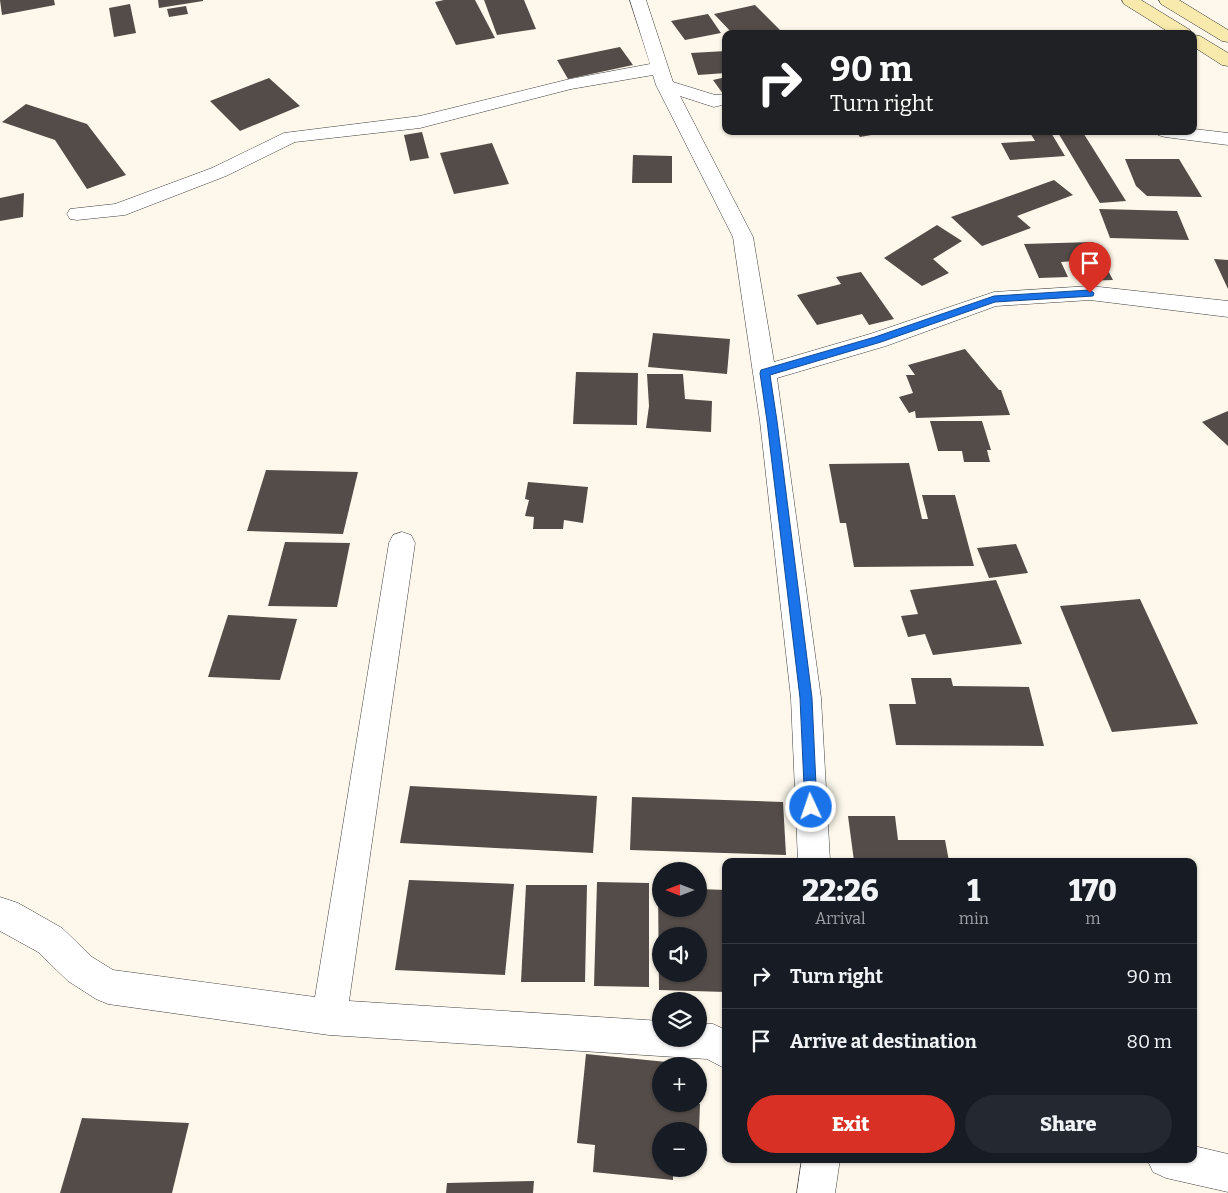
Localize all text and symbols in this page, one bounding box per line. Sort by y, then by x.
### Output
text: 90 m [830,48,913,90]
icon: right [747,50,812,115]
text: Turn right [830,90,933,117]
pin [1069,242,1111,293]
icon: arrive [1076,249,1104,277]
position arrow [784,780,836,832]
north arrow [652,862,708,918]
map controls [652,862,707,1177]
text: 22:26 [802,873,879,909]
text: 1 [967,873,980,909]
text: 170 [1069,873,1117,909]
text: Arrival [815,909,866,928]
text: min [959,909,989,928]
text: m [1085,909,1101,928]
button: sound [652,927,707,982]
icon: right [747,962,775,990]
text: Turn right [790,965,883,988]
text: 90 m [1127,965,1172,988]
button: layers [652,992,707,1047]
icon: arrive [747,1027,775,1055]
text: Arrive at destination [790,1030,977,1053]
text: 80 m [1126,1030,1172,1053]
button: + [652,1057,707,1112]
button: Exit [747,1095,955,1153]
button: Share [965,1095,1172,1153]
button: − [652,1122,707,1177]

